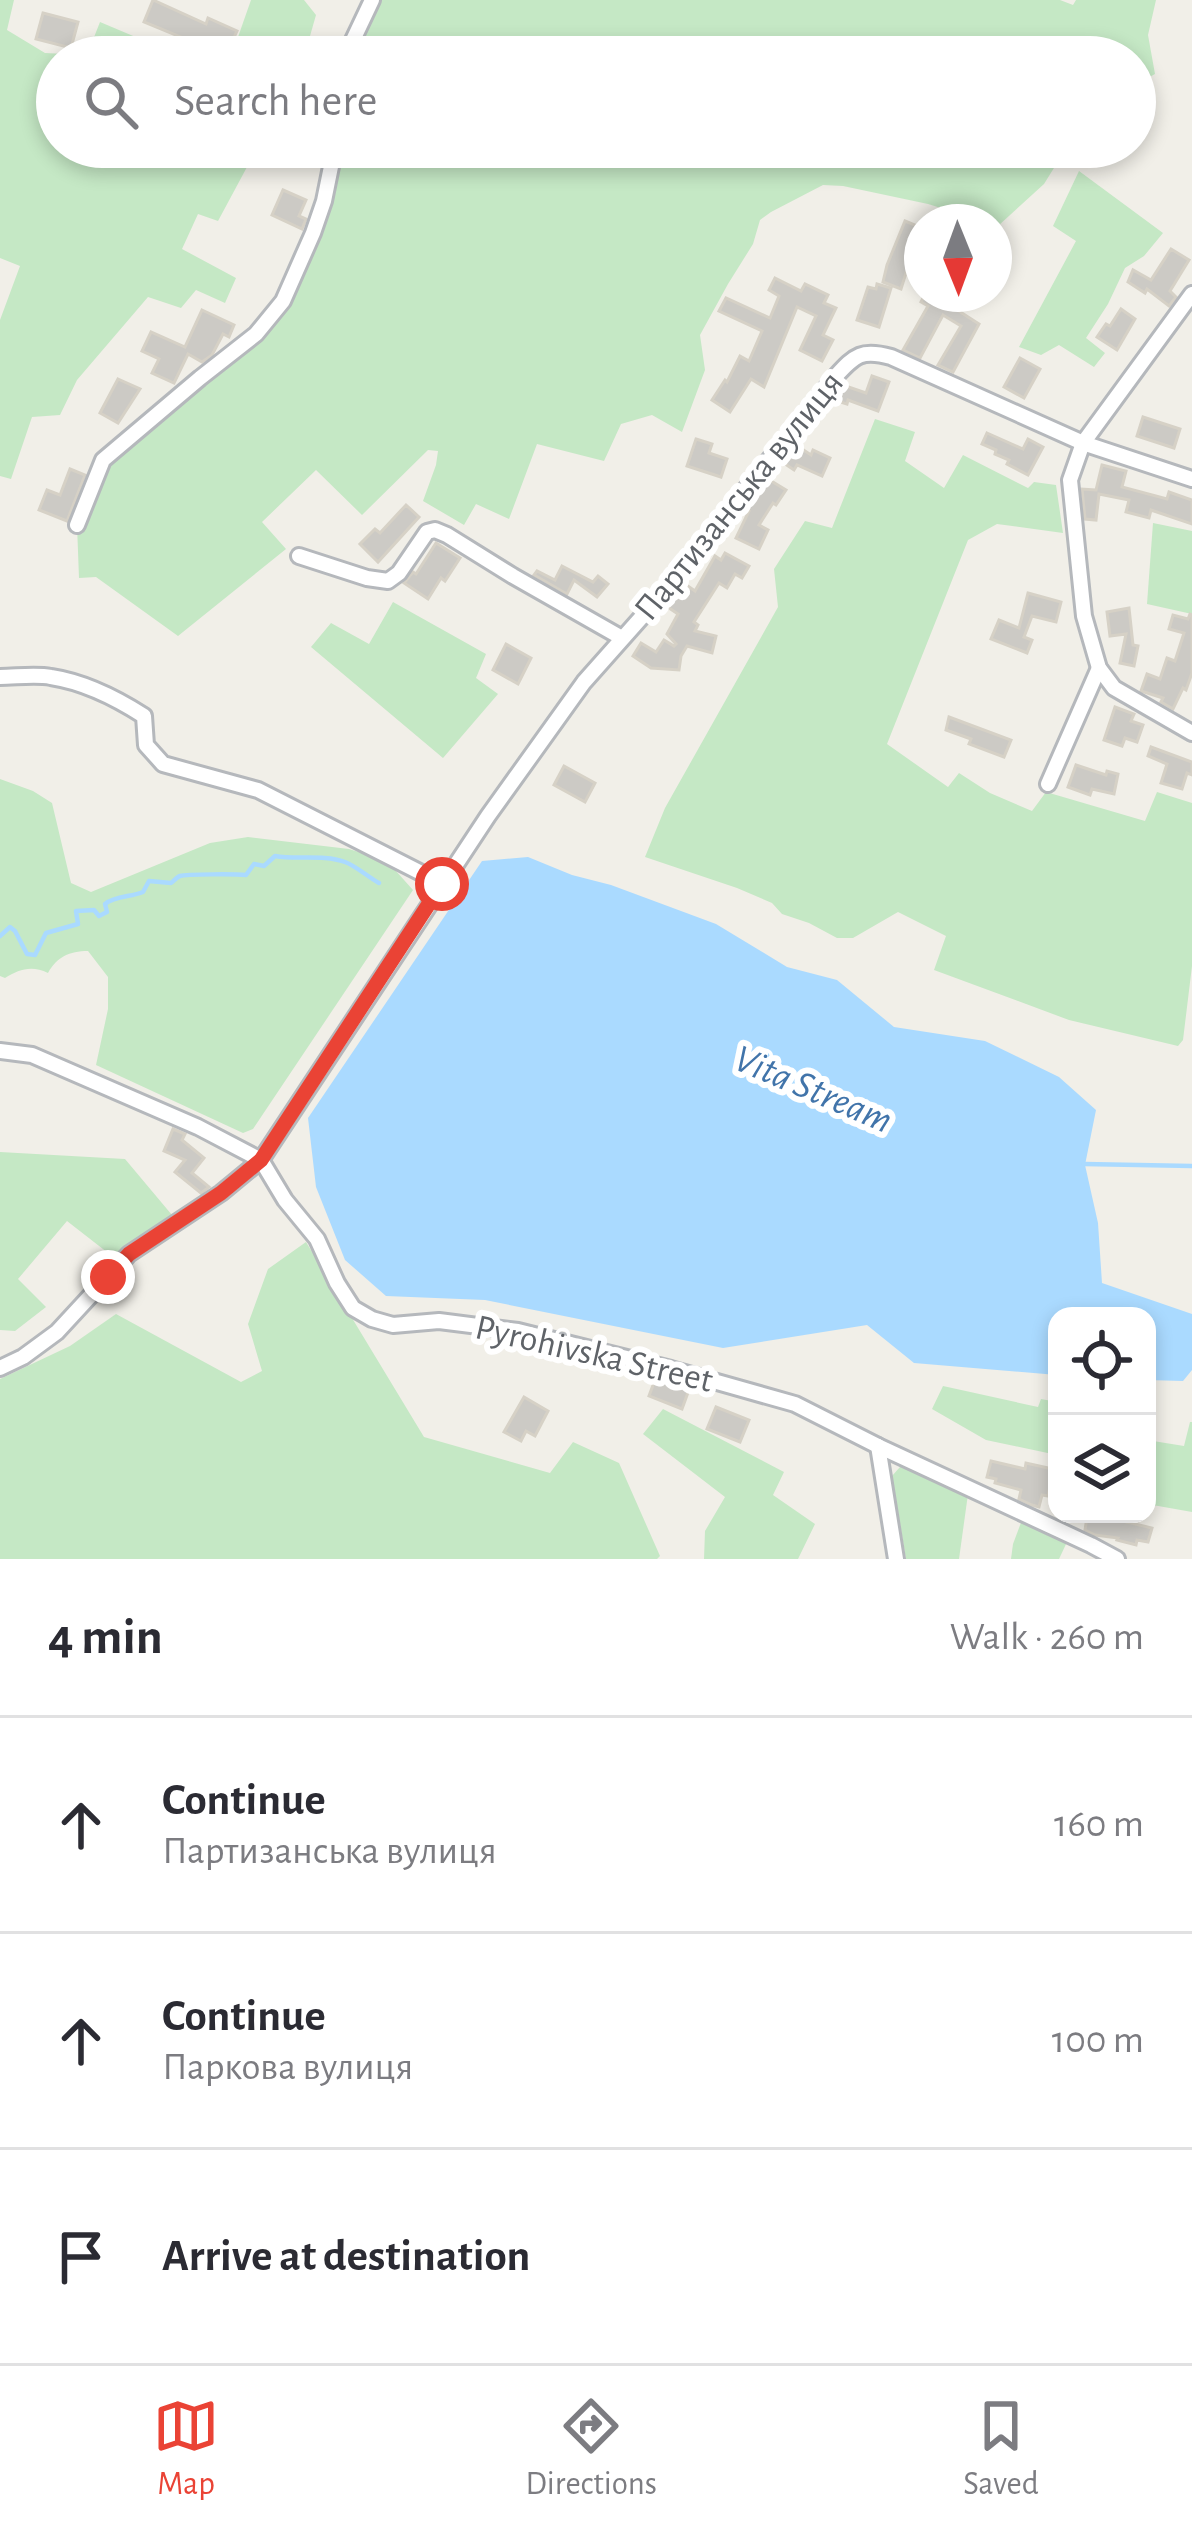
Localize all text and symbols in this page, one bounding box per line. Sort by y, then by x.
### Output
search box [36,36,1156,168]
icon: search [78,69,144,135]
text: Search here [174,79,377,124]
north arrow [904,204,1012,312]
street label: Партизанська вулиця [628,365,850,627]
route start [415,857,469,911]
water label: Vita Stream [728,1039,898,1141]
route end [81,1250,135,1304]
map controls [1048,1307,1156,1523]
button: locate [1048,1307,1156,1415]
street label: Pyrohivska Street [472,1309,717,1399]
button: layers [1048,1415,1156,1523]
text: 4 min [48,1612,163,1663]
text: Walk · 260 m [950,1618,1144,1657]
text: Continue [162,1778,326,1823]
icon: ahead [48,1792,114,1858]
text: 160 m [1054,1805,1144,1844]
text: Партизанська вулиця [162,1832,497,1871]
text: Continue [162,1994,326,2039]
icon: ahead [48,2008,114,2074]
text: 100 m [1052,2021,1144,2060]
text: Паркова вулиця [162,2048,413,2087]
icon: arrive [48,2224,114,2290]
text: Arrive at destination [162,2234,530,2279]
tab: Map [153,2393,219,2505]
tab: Directions [525,2393,657,2505]
tab: Saved [963,2393,1039,2505]

